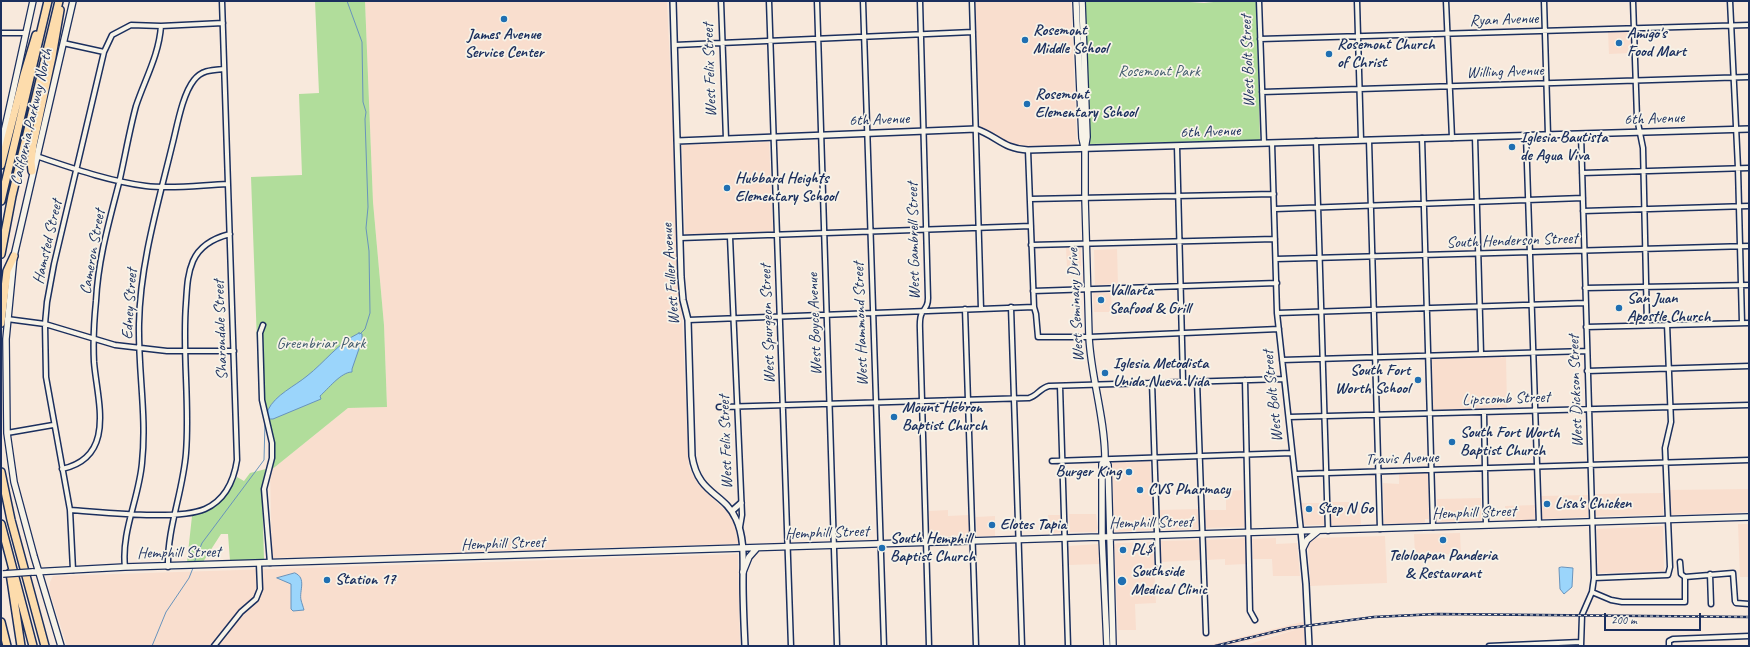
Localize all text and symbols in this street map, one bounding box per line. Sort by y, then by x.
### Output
street label: Ryan Avenue [1469,9,1539,31]
marker: James Avenue Service Center [499,14,509,24]
street label: West Bolt Street [1237,15,1259,107]
place label: Rosemont Middle School [1033,21,1108,59]
street label: West Felix Street [699,23,721,117]
place label: Amigo's Food Mart [1627,24,1686,62]
place label: James Avenue Service Center [464,25,544,63]
marker: Rosemont Middle School [1020,35,1030,45]
place label: Rosemont Church of Christ [1337,35,1435,73]
marker: Amigo's Food Mart [1614,38,1624,48]
street label: California Parkway North [7,47,57,187]
marker: Rosemont Church of Christ [1324,49,1334,59]
street label: Willing Avenue [1466,61,1544,83]
park label: Rosemont Park [1118,62,1200,82]
place label: Rosemont Elementary School [1035,85,1137,123]
marker: Rosemont Elementary School [1022,99,1032,109]
street label: 6th Avenue [1623,108,1685,130]
street label: 6th Avenue [848,109,910,131]
street label: 6th Avenue [1179,121,1241,143]
place label: Iglesia Bautista de Agua Viva [1520,128,1608,166]
marker: Iglesia Bautista de Agua Viva [1507,142,1517,152]
place label: Hubbard Heights Elementary School [735,169,837,207]
street label: West Gambrell Street [903,182,925,300]
marker: Hubbard Heights Elementary School [722,183,732,193]
street label: Hamsted Street [29,198,67,286]
street label: Cameron Street [76,208,110,296]
street label: West Fuller Avenue [658,223,684,325]
street label: South Henderson Street [1446,229,1578,253]
street label: West Seminary Drive [1063,248,1089,362]
street label: West Hammond Street [849,262,873,386]
street label: West Spurgeon Street [756,264,780,384]
street label: Edney Street [118,268,142,340]
street label: West Boyce Avenue [804,273,826,375]
street label: Sharondale Street [210,279,232,381]
place label: Vallarta Seafood & Grill [1109,281,1191,319]
place label: San Juan Apostle Church [1627,289,1711,327]
marker: Vallarta Seafood & Grill [1096,295,1106,305]
marker: San Juan Apostle Church [1614,303,1624,313]
park label: Greenbriar Park [277,334,365,354]
street label: West Dickson Street [1564,334,1588,448]
street label: West Bolt Street [1259,349,1287,443]
place label: Iglesia Metodista Unida Nueva Vida [1113,354,1209,392]
place label: South Fort Worth School [1335,361,1410,399]
marker: Iglesia Metodista Unida Nueva Vida [1100,368,1110,378]
marker: South Fort Worth School [1413,375,1423,385]
street label: Lipscomb Street [1462,388,1550,410]
street label: West Felix Street [715,395,737,489]
place label: Mount Hebron Baptist Church [902,398,987,436]
marker: Mount Hebron Baptist Church [889,412,899,422]
place label: South Fort Worth Baptist Church [1460,423,1560,461]
marker: South Fort Worth Baptist Church [1447,437,1457,447]
street label: Travis Avenue [1365,448,1439,470]
place label: Burger King [1056,462,1121,482]
marker: Burger King [1124,467,1134,477]
place label: CVS Pharmacy [1148,480,1230,500]
marker: CVS Pharmacy [1135,485,1145,495]
place label: Lisa's Chicken [1555,494,1631,514]
place label: Step N Go [1317,499,1373,519]
marker: Lisa's Chicken [1542,499,1552,509]
street label: Hemphill Street [1432,502,1516,524]
marker: Step N Go [1304,504,1314,514]
street label: Hemphill Street [1109,513,1193,533]
place label: Elotes Tapia [1000,515,1066,535]
marker: Elotes Tapia [987,520,997,530]
street label: Hemphill Street [785,522,869,544]
place label: South Hemphill Baptist Church [890,529,975,567]
street label: Hemphill Street [461,533,545,555]
marker: Teloloapan Panderia & Restaurant [1438,535,1448,545]
place label: PL$ [1131,540,1153,560]
street label: Hemphill Street [137,543,221,563]
marker: South Hemphill Baptist Church [877,543,887,553]
marker: PL$ [1118,545,1128,555]
place label: Teloloapan Panderia & Restaurant [1389,546,1497,584]
place label: Southside Medical Clinic [1131,562,1207,600]
place label: Station 17 [335,570,395,590]
marker: Station 17 [322,575,332,585]
marker: Southside Medical Clinic [1116,575,1128,587]
scale bar [1606,605,1703,631]
text: 200 m [1611,612,1637,628]

